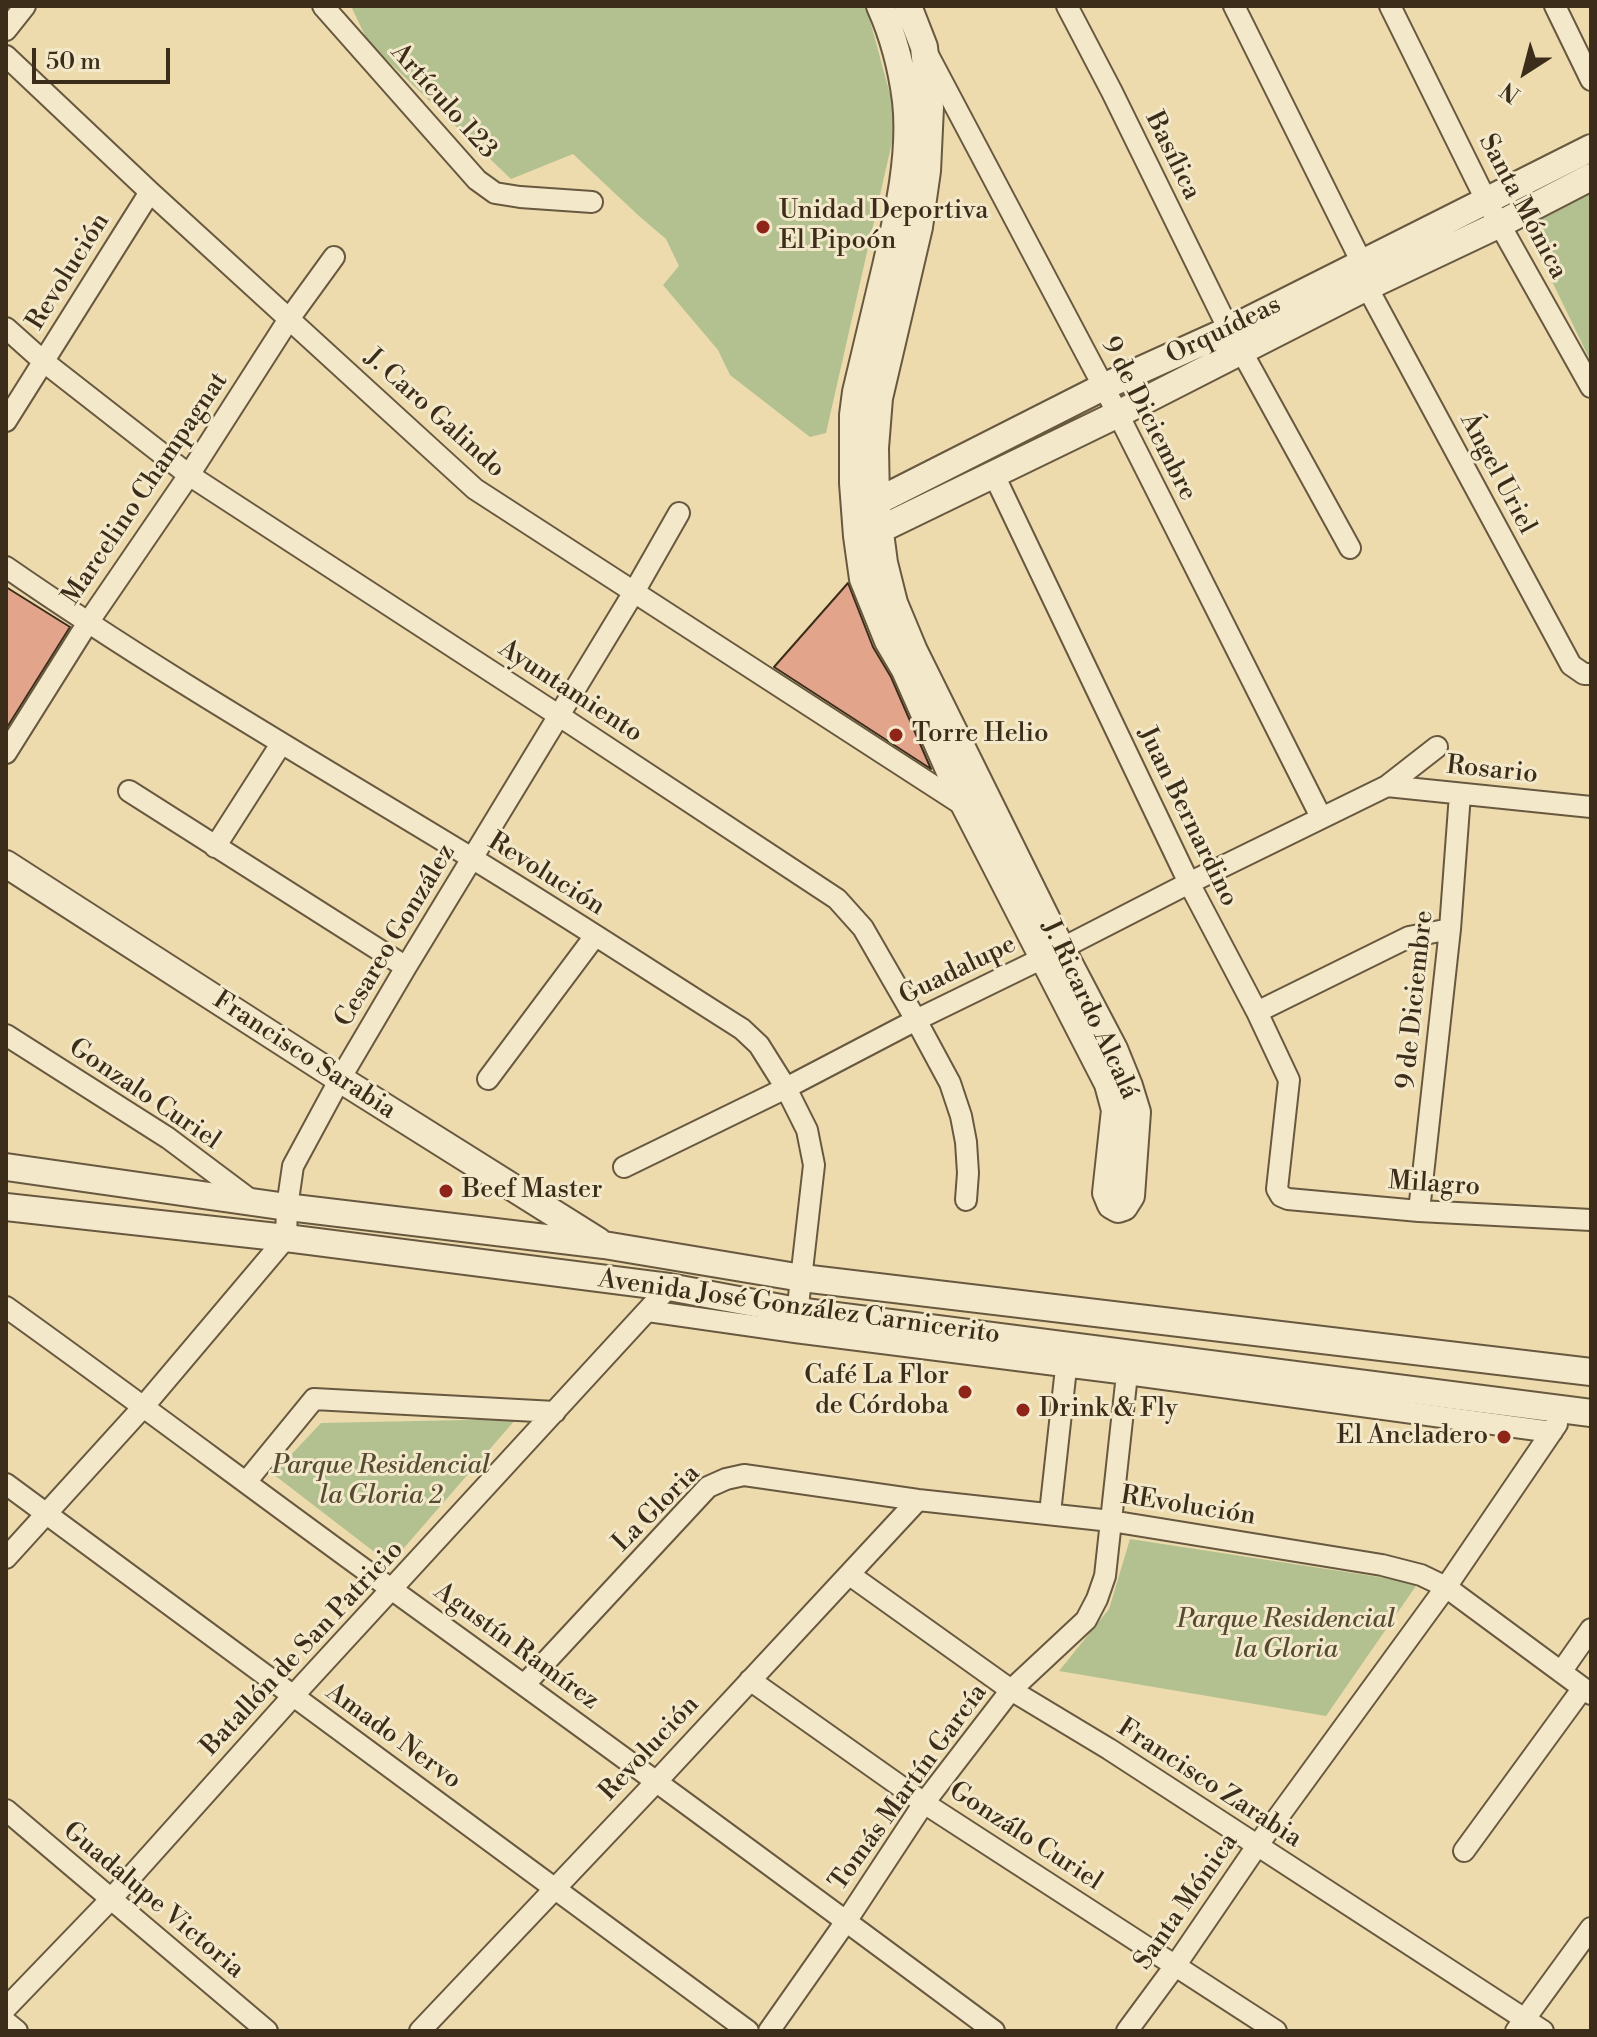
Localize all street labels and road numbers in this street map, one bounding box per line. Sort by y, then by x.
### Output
street label: Artículo 123 [383,38,503,166]
street label: Basílica [1137,107,1207,205]
street label: Santa Mónica [1471,129,1573,285]
street label: Revolución [21,208,117,336]
street label: Orquídeas [1162,290,1286,372]
street label: 9 de Diciembre [1093,332,1203,506]
street label: J. Caro Galindo [357,343,511,485]
street label: Marcelino Champagnat [57,367,235,611]
street label: Ángel Uriel [1452,408,1542,540]
street label: Ayuntamiento [492,634,648,750]
street label: Juan Bernardino [1130,722,1244,912]
street label: Rosario [1445,751,1539,791]
street label: Revolución [482,827,610,923]
street label: Cesareo González [329,839,463,1033]
street label: 9 de Diciembre [1391,909,1441,1091]
street label: J. Ricardo Alcalá [1034,915,1144,1105]
street label: Guadalupe [895,929,1021,1013]
street label: Francisco Sarabia [207,985,401,1127]
street label: Gonzalo Curiel [62,1033,226,1157]
street label: Milagro [1387,1166,1481,1204]
street label: Avenida José González Carnicerito [596,1264,1002,1352]
street label: La Gloria [607,1459,707,1559]
street label: REvolución [1118,1481,1258,1533]
street label: Batallón de San Patricio [195,1535,411,1763]
street label: Agustín Ramírez [427,1577,605,1717]
street label: Amado Nervo [319,1677,467,1797]
street label: Tomás Martín García [823,1678,995,1898]
street label: Revolución [594,1690,706,1808]
street label: Francisco Zarabia [1111,1713,1307,1855]
street label: Gonzálo Curiel [943,1776,1107,1898]
street label: Guadalupe Victoria [56,1816,250,1986]
street label: Santa Mónica [1128,1828,1246,1976]

